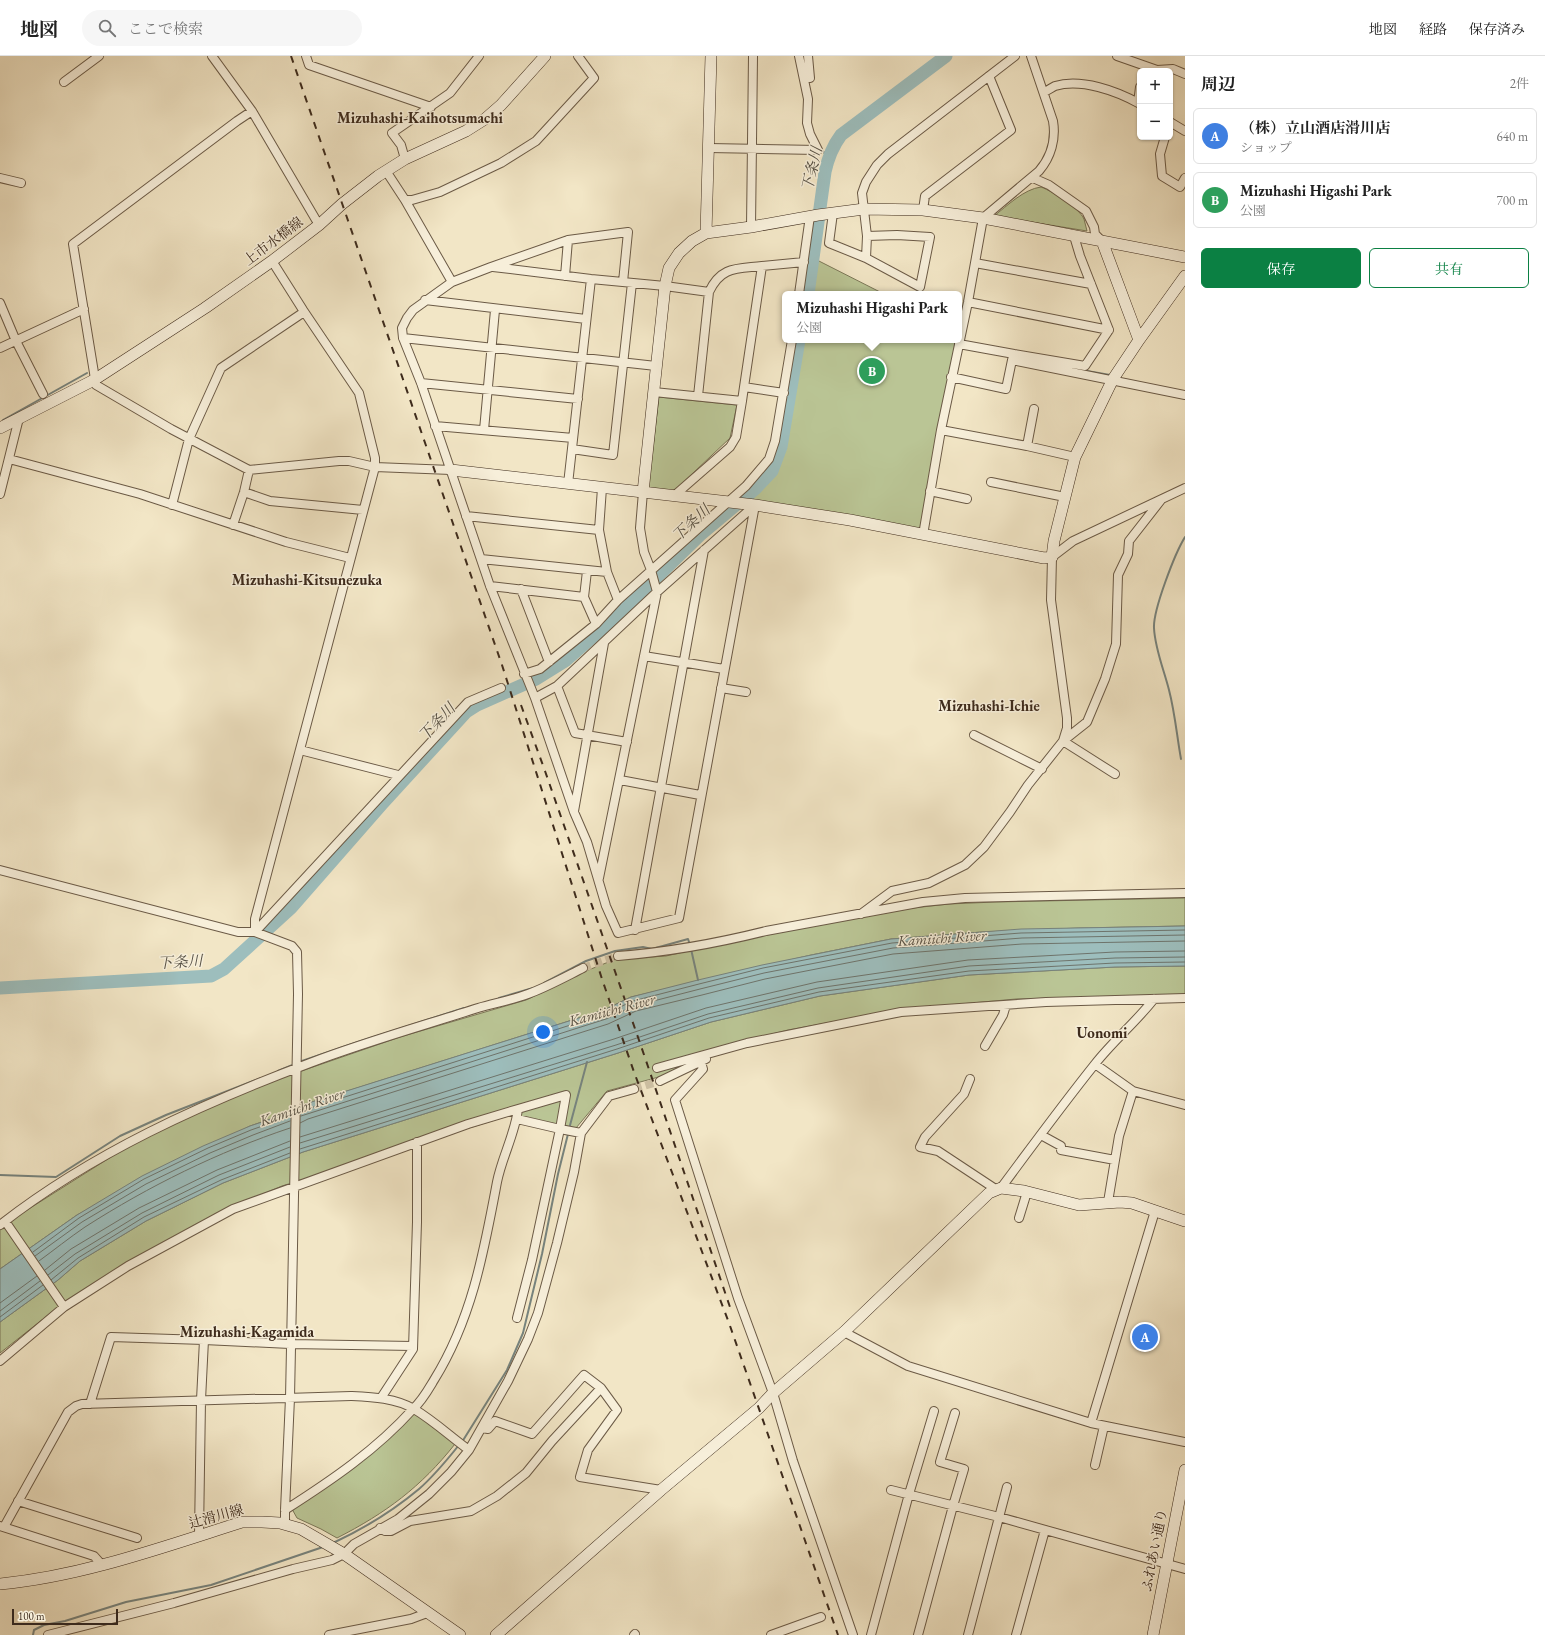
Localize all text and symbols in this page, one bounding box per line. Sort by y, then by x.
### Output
search box [82,10,362,46]
text: 地図 [20,17,58,42]
icon: search [96,17,118,39]
text: ここで検索 [128,19,203,38]
text: 地図 [1369,20,1397,38]
text: 経路 [1419,20,1447,38]
text: 保存済み [1469,20,1525,38]
map controls [1137,68,1173,140]
button: + [1137,68,1173,104]
text: 周辺 [1201,73,1235,95]
text: 2件 [1510,75,1529,92]
button: − [1137,104,1173,140]
district label: Mizuhashi-Kaihotsumachi [337,108,504,127]
text: （株）立山酒店滑川店 [1240,118,1390,137]
text: A [1210,128,1220,145]
text: 640 m [1497,128,1528,145]
text: ショップ [1240,139,1292,156]
water label: 下条川 [797,143,826,193]
text: Mizuhashi Higashi Park [1240,181,1392,200]
text: B [1211,192,1219,209]
text: 700 m [1497,192,1528,209]
text: 公園 [1240,202,1266,219]
street label: 上市水橋線 [240,213,306,269]
button: 保存 [1201,248,1361,288]
button: 共有 [1369,248,1529,288]
popup [782,291,962,343]
text: Mizuhashi Higashi Park [796,298,948,317]
text: 公園 [796,319,822,336]
pin: B [859,356,885,386]
water label: 下条川 [668,499,715,545]
district label: Mizuhashi-Kitsunezuka [232,570,383,589]
district label: Mizuhashi-Ichie [938,696,1040,715]
water label: 下条川 [414,697,460,745]
water label: Kamiichi River [896,925,988,950]
water label: 下条川 [157,951,205,972]
water label: Kamiichi River [566,989,658,1030]
your location [533,1022,553,1042]
district label: Uonomi [1077,1023,1128,1042]
water label: Kamiichi River [256,1083,348,1130]
district label: Mizuhashi-Kagamida [180,1322,315,1341]
pin: A [1132,1322,1158,1352]
street label: 辻滑川線 [187,1500,245,1532]
street label: ふれあい通り [1137,1507,1171,1593]
scale bar [12,1607,118,1626]
text: 100 m [18,1609,45,1623]

